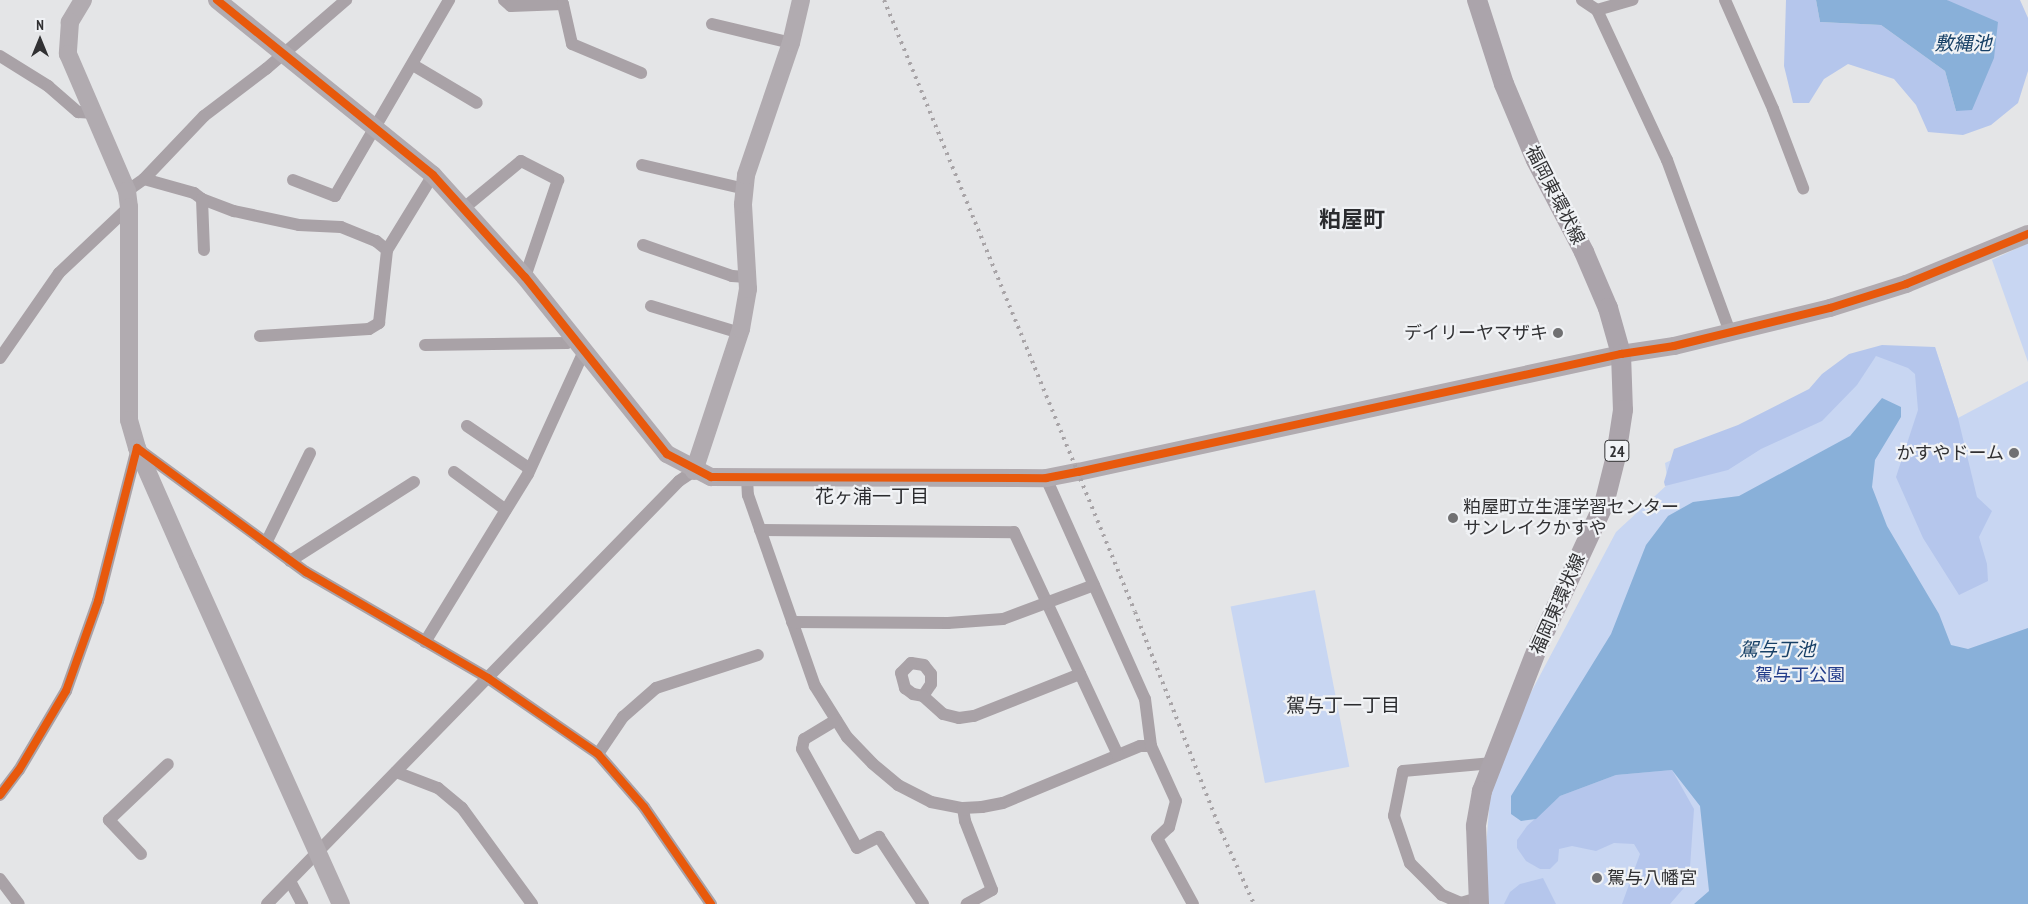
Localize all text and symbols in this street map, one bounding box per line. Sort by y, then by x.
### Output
north arrow [15,15,65,65]
text: N [36,16,44,34]
water label: 敷縄池 [1935,33,1991,55]
street label: 福岡東環状線 [1521,142,1589,248]
district label: 粕屋町 [1319,207,1385,233]
place label: デイリーヤマザキ [1404,322,1548,344]
marker: デイリーヤマザキ [1552,327,1564,339]
road number: 24 [1603,438,1631,464]
place label: かすやドーム [1896,442,2004,464]
marker: かすやドーム [2008,447,2020,459]
district label: 花ヶ浦一丁目 [815,486,929,508]
place label: 粕屋町立生涯学習センター サンレイクかすや [1463,497,1679,540]
marker: 粕屋町立生涯学習センター サンレイクかすや [1447,512,1459,524]
street label: 福岡東環状線 [1526,550,1590,658]
water label: 駕与丁池 [1739,639,1815,661]
park label: 駕与丁公園 [1755,664,1845,686]
district label: 駕与丁一丁目 [1286,695,1400,717]
place label: 駕与八幡宮 [1607,867,1697,889]
marker: 駕与八幡宮 [1591,872,1603,884]

